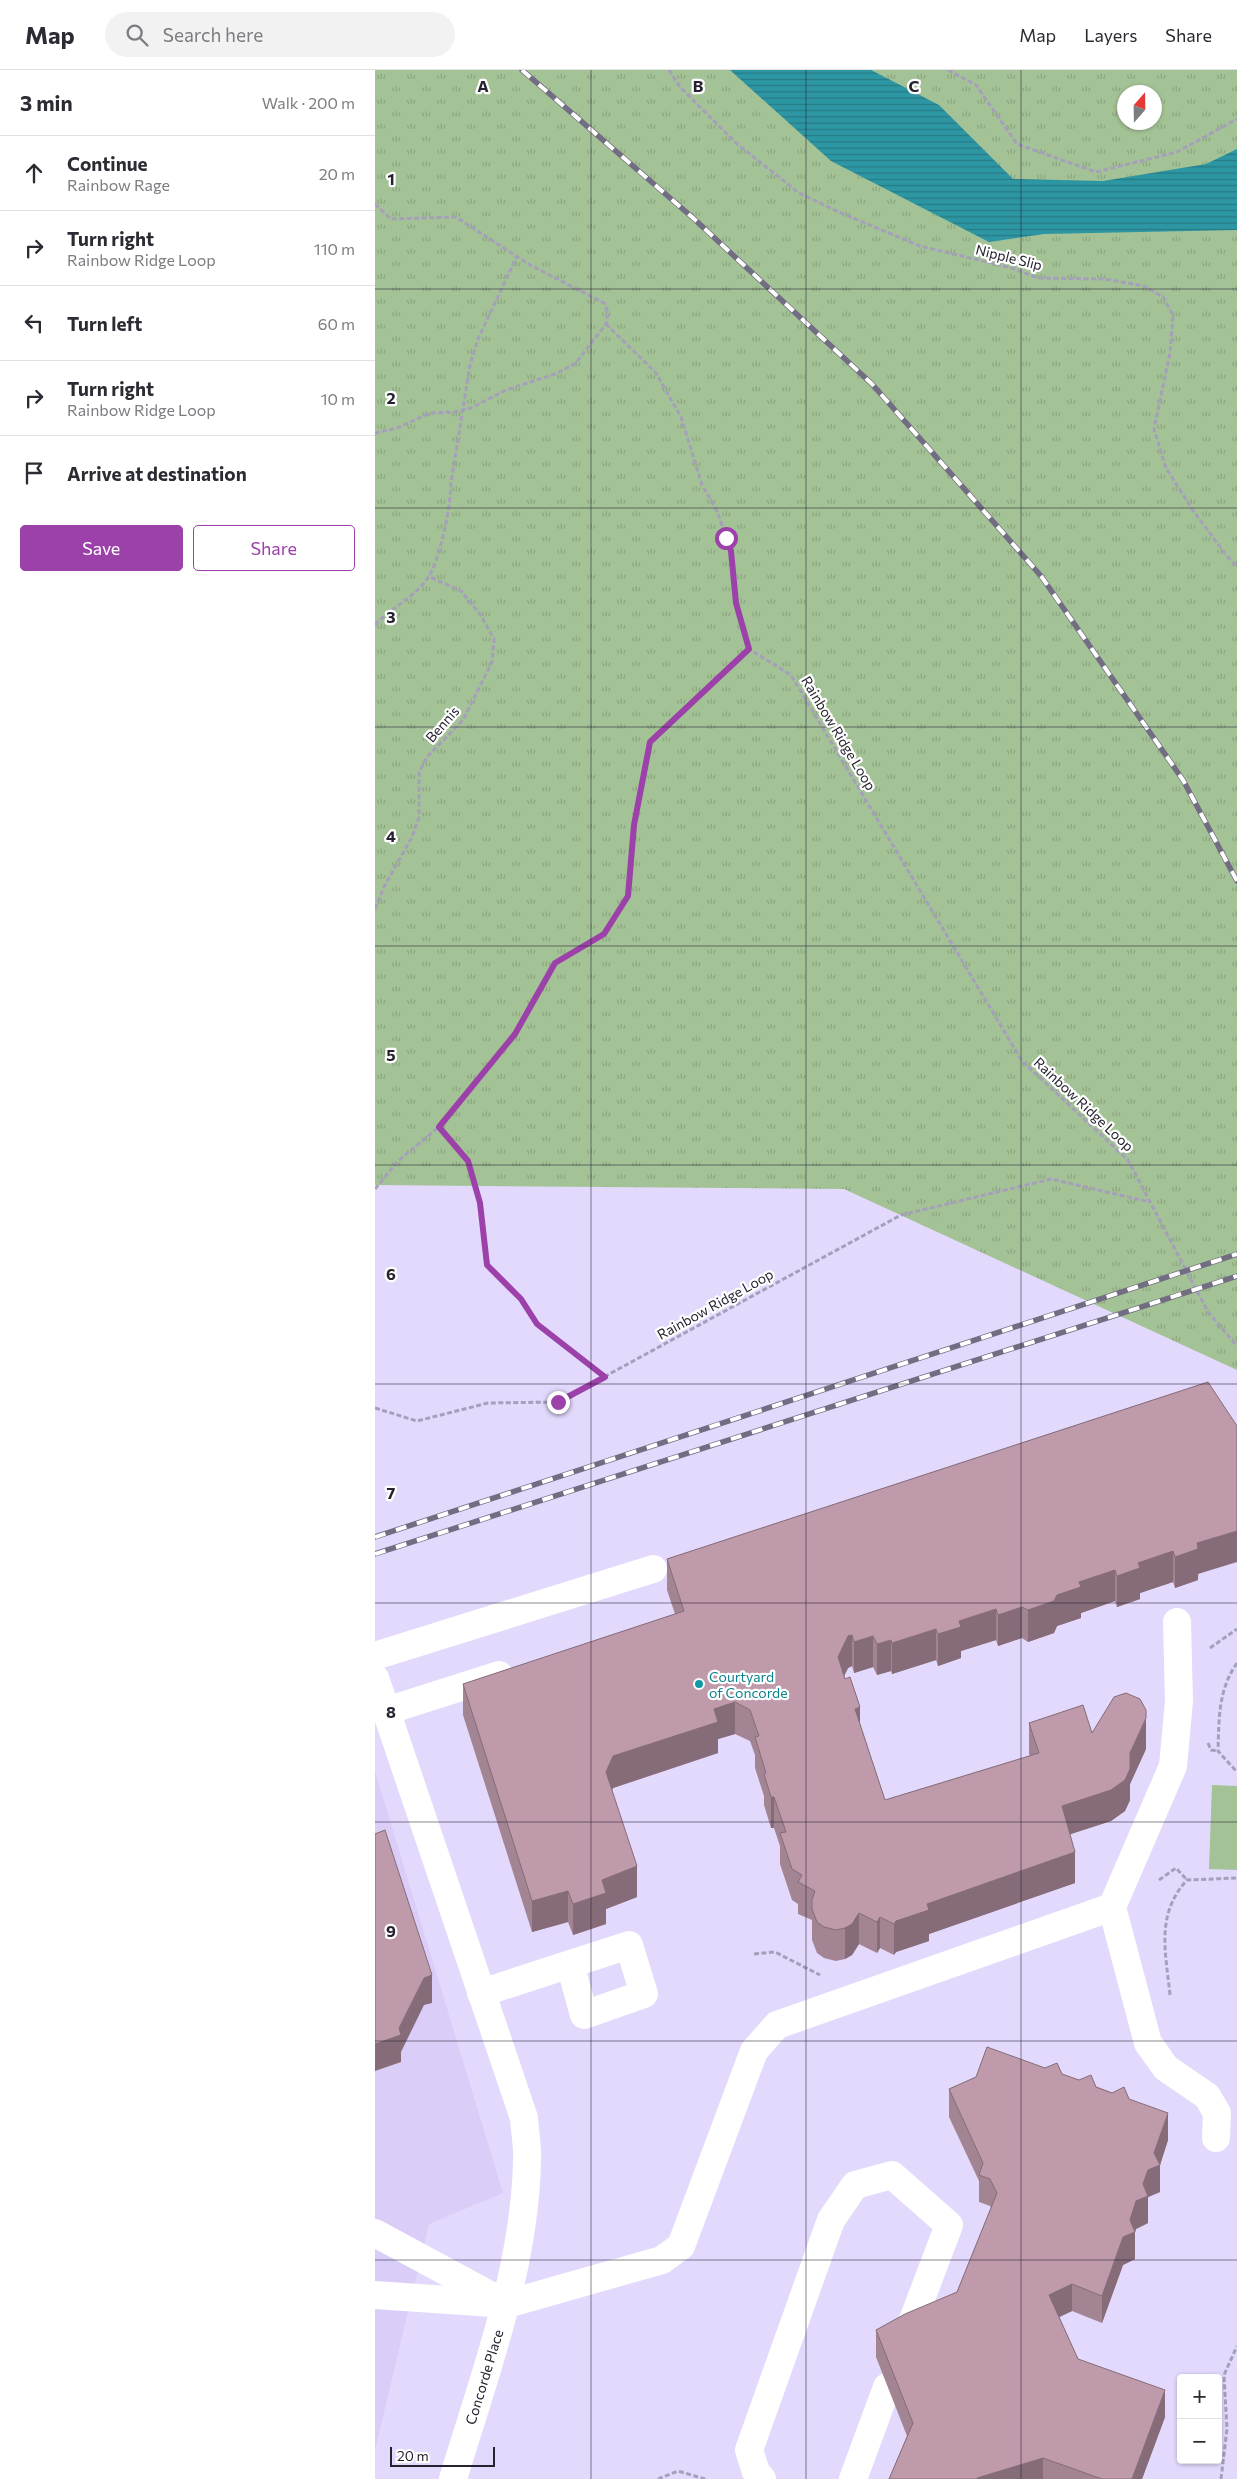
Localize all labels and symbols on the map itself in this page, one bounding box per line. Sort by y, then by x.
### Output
text: A [477,76,489,95]
text: B [693,76,704,95]
text: C [909,76,920,95]
north arrow [1117,85,1162,130]
text: 1 [387,169,395,188]
street label: Nipple Slip [974,241,1044,273]
text: 2 [386,388,396,407]
route start [715,527,738,550]
text: 3 [386,607,396,626]
street label: Rainbow Ridge Loop [798,673,880,793]
street label: Bennis [422,702,462,746]
text: 4 [386,826,396,845]
text: 5 [386,1045,396,1064]
street label: Rainbow Ridge Loop [1031,1053,1137,1155]
text: 6 [386,1264,396,1283]
street label: Rainbow Ridge Loop [654,1265,776,1343]
route end [547,1391,570,1414]
text: 7 [387,1483,396,1502]
place label: Courtyard of Concorde [709,1668,788,1701]
marker: Courtyard of Concorde [693,1678,705,1690]
text: 8 [386,1702,396,1721]
text: 9 [386,1921,396,1940]
street label: Concorde Place [461,2327,507,2427]
scale bar [390,2444,495,2467]

